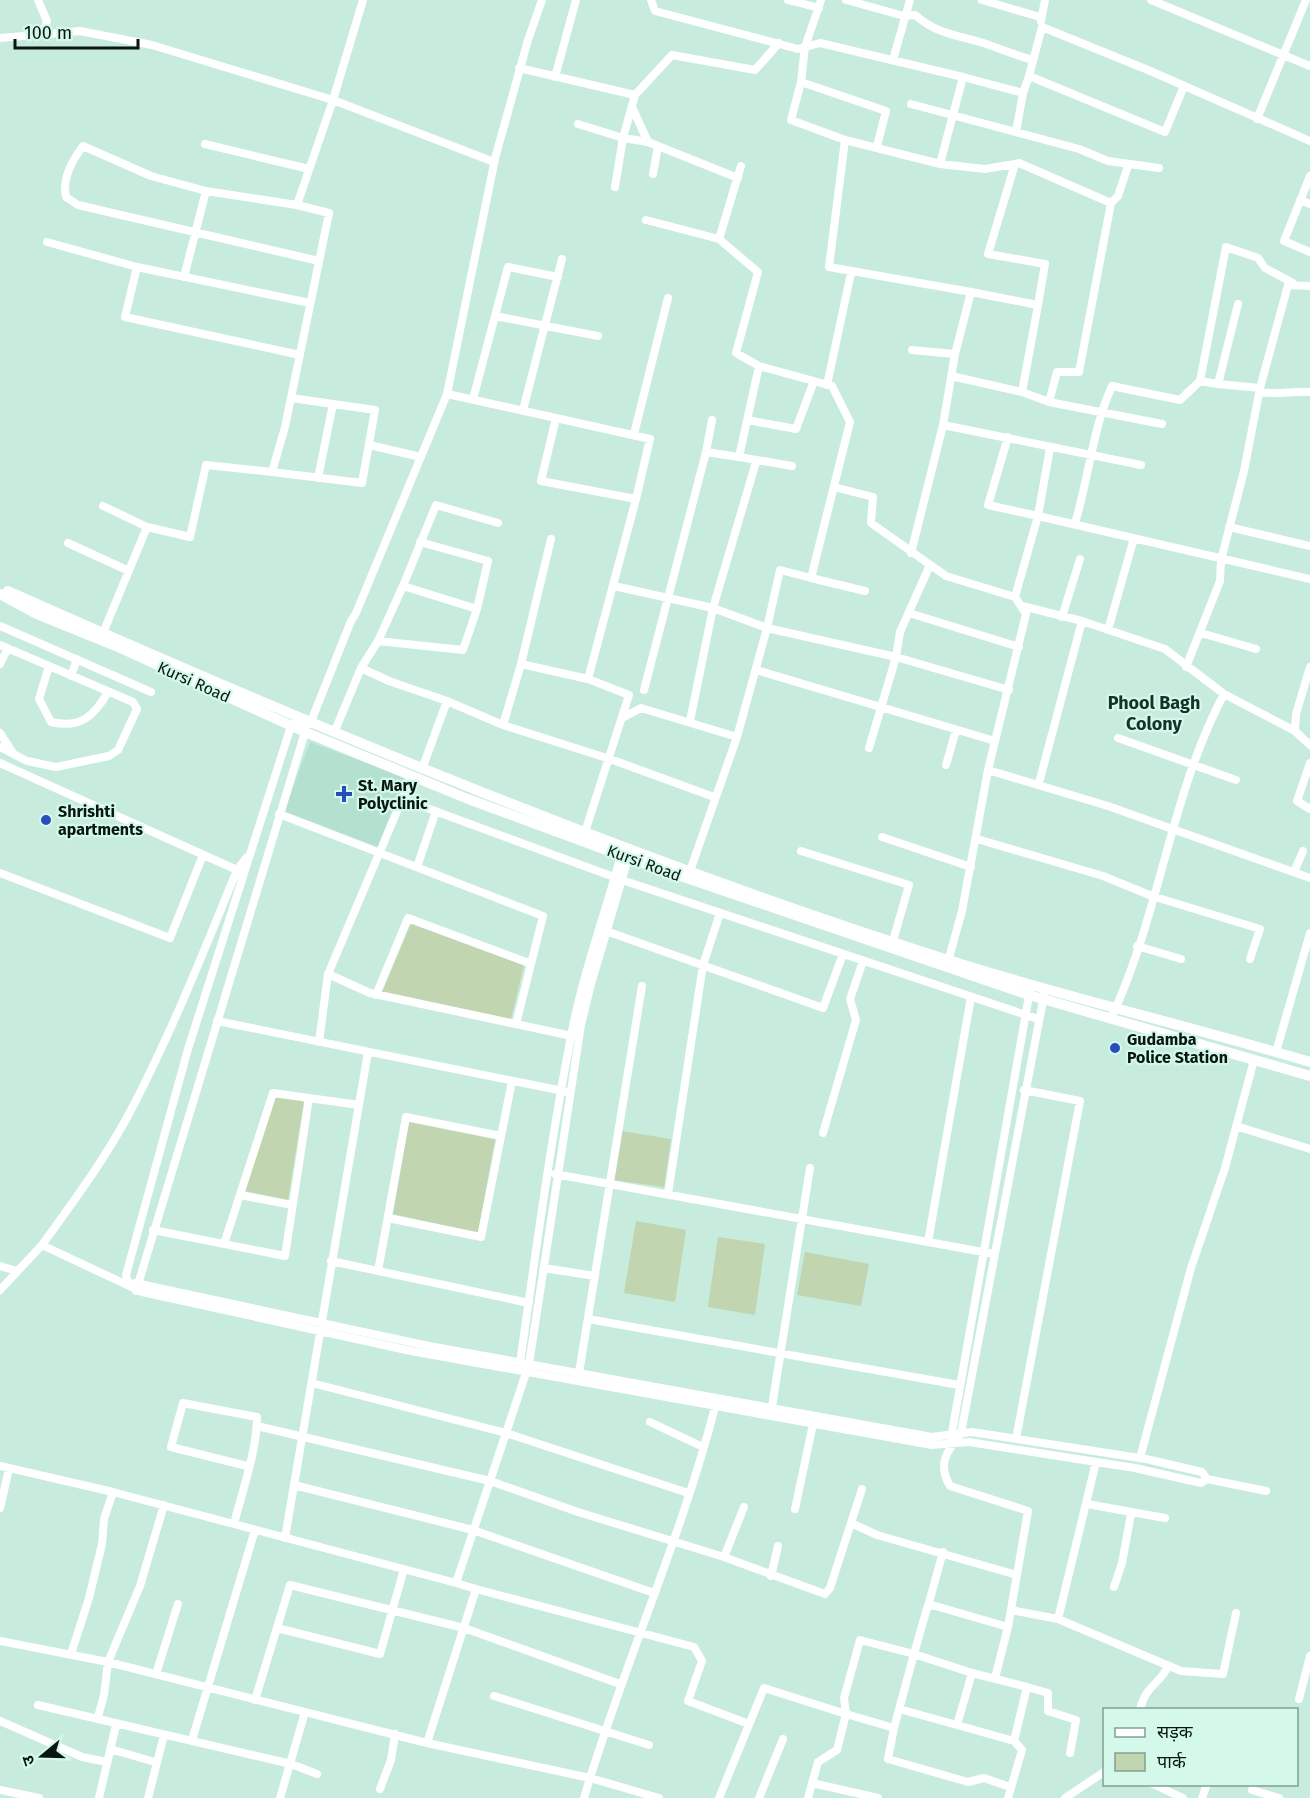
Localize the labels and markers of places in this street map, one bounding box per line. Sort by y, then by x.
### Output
place label: St. Mary Polyclinic [358,776,428,813]
marker: St. Mary Polyclinic [335,785,353,803]
place label: Shrishti apartments [58,802,143,839]
marker: Shrishti apartments [39,813,53,827]
place label: Gudamba Police Station [1127,1030,1228,1067]
marker: Gudamba Police Station [1108,1041,1122,1055]

